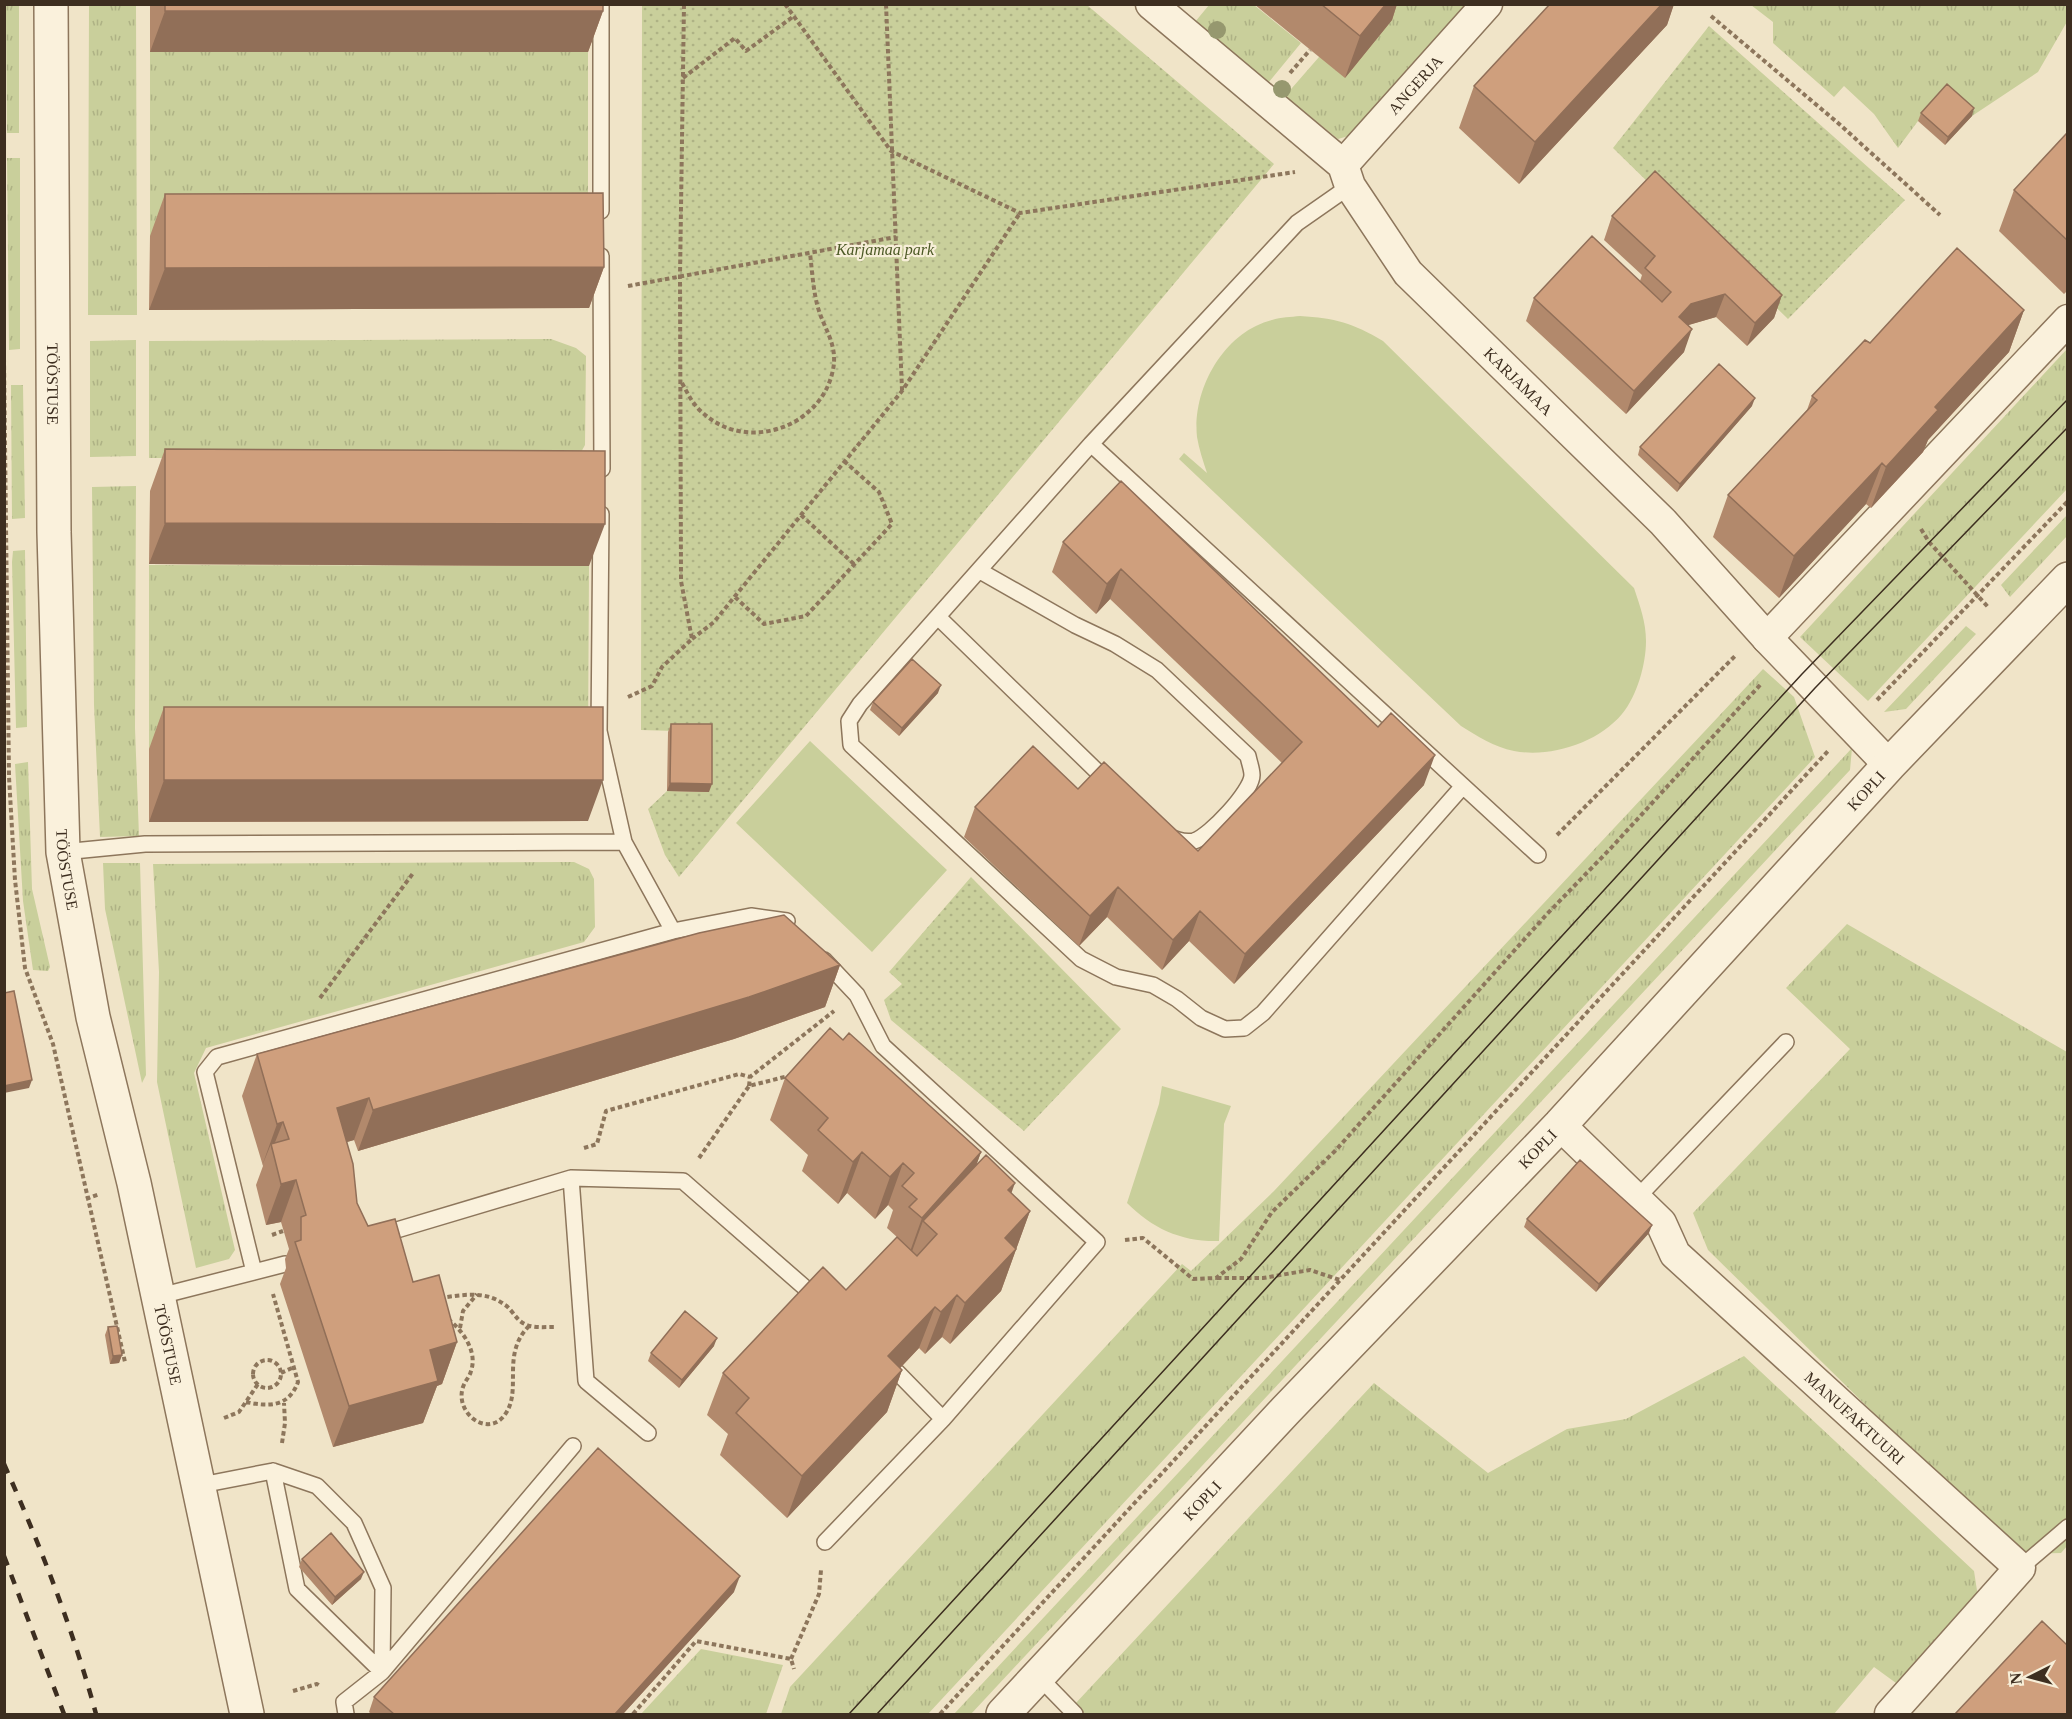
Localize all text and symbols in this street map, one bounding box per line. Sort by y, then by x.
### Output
street label: ANGERJA [1385,52,1446,118]
park label: Karjamaa park [835,241,935,259]
street label: TÖÖSTUSE [44,343,61,425]
street label: KARJAMAA [1481,344,1556,419]
street label: KOPLI [1844,768,1888,814]
street label: TÖÖSTUSE [53,829,81,911]
street label: KOPLI [1515,1126,1560,1172]
street label: TÖÖSTUSE [151,1303,185,1386]
street label: MANUFAKTUURI [1801,1369,1908,1468]
street label: KOPLI [1180,1478,1225,1524]
north arrow [2000,1647,2060,1707]
text: N [2006,1671,2025,1685]

